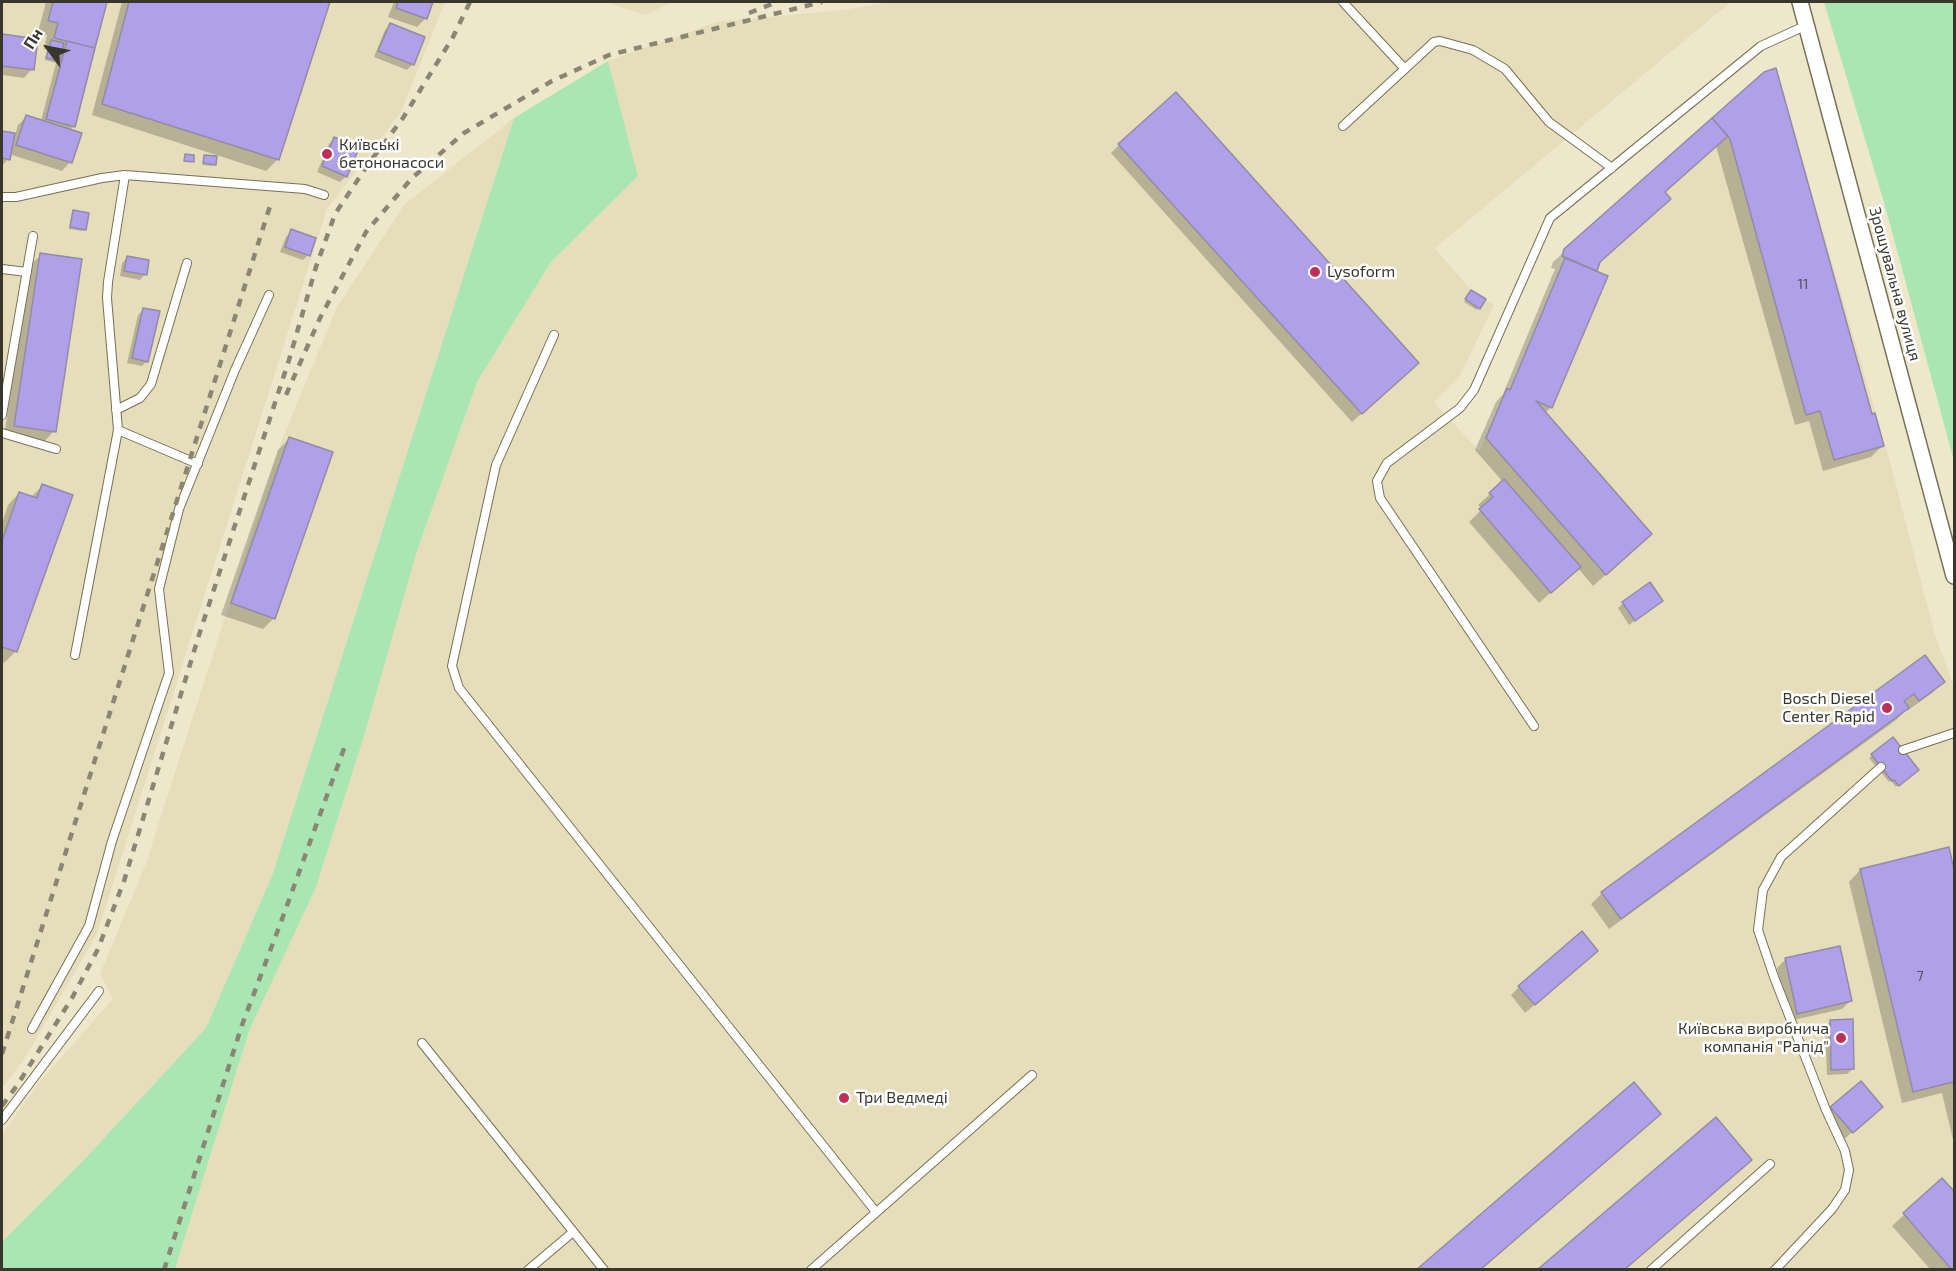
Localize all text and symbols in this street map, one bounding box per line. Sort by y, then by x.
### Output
north arrow [18,18,78,78]
text: Пн [19,24,46,52]
place label: Київські бетононасоси [339,135,444,173]
marker: Київські бетононасоси [320,147,334,161]
street label: Зрошувальна вулиця [1865,205,1925,363]
place label: Lysoform [1327,262,1395,282]
marker: Lysoform [1308,265,1322,279]
house number: 11 [1797,276,1809,292]
place label: Bosch Diesel Center Rapid [1782,689,1875,727]
marker: Bosch Diesel Center Rapid [1880,701,1894,715]
house number: 7 [1916,968,1924,984]
place label: Київська виробнича компанія "Рапід" [1678,1019,1829,1057]
marker: Київська виробнича компанія "Рапід" [1834,1031,1848,1045]
place label: Три Ведмеді [856,1088,948,1108]
marker: Три Ведмеді [837,1091,851,1105]

